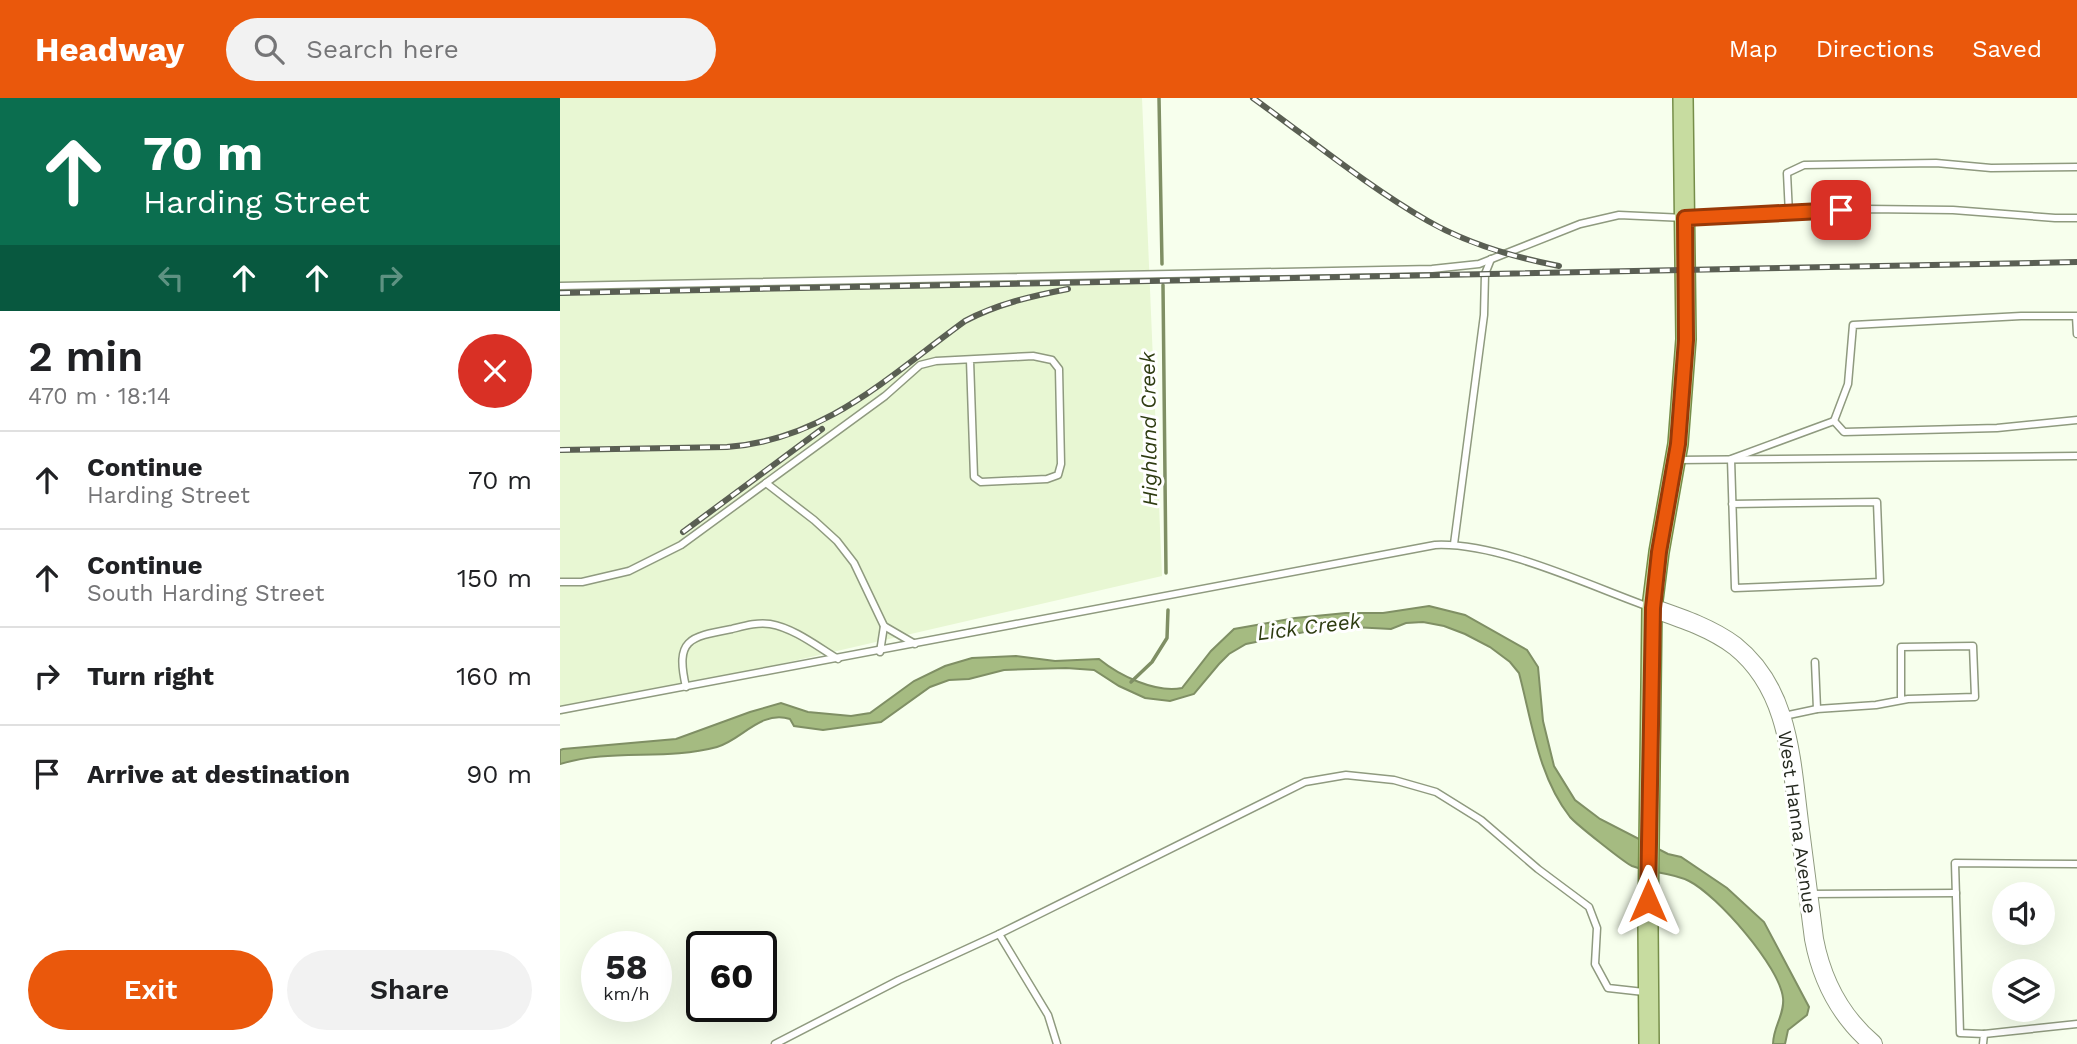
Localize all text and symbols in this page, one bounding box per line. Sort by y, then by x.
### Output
search box [226,18,716,81]
text: Headway [35,30,184,69]
icon: search [250,30,288,68]
text: Search here [306,34,459,64]
text: Map [1729,35,1778,63]
text: Directions [1816,35,1934,63]
text: Saved [1972,35,2042,63]
text: 70 m [143,124,263,182]
icon: ahead [28,126,119,217]
pin [1811,180,1871,240]
text: Harding Street [143,183,370,221]
icon: arrive [1822,191,1860,229]
icon: left [152,259,190,297]
icon: ahead [225,259,263,297]
icon: ahead [298,259,336,297]
icon: right [371,259,409,297]
text: 2 min [28,332,143,381]
button: close [458,334,532,408]
water label: Highland Creek [1135,351,1162,507]
text: 470 m · 18:14 [28,383,171,410]
text: Continue [87,452,203,482]
icon: ahead [28,461,66,499]
text: 70 m [468,465,532,495]
text: Harding Street [87,482,250,509]
text: Continue [87,550,203,580]
icon: ahead [28,559,66,597]
text: 150 m [457,563,532,593]
text: South Harding Street [87,580,324,607]
water label: Lick Creek [1256,608,1363,645]
icon: right [28,657,66,695]
text: Turn right [87,661,214,691]
text: 160 m [456,661,532,691]
street label: West Hanna Avenue [1773,729,1822,915]
icon: arrive [28,755,66,793]
text: Arrive at destination [87,759,350,789]
text: 90 m [466,759,532,789]
position arrow [1611,864,1685,938]
map controls [1992,882,2055,1022]
button: sound [1992,882,2055,945]
speed limit sign: 60 [686,931,777,1022]
text: 58 [605,946,648,988]
button: Exit [28,950,273,1030]
button: Share [287,950,532,1030]
button: layers [1992,959,2055,1022]
text: km/h [603,983,650,1004]

